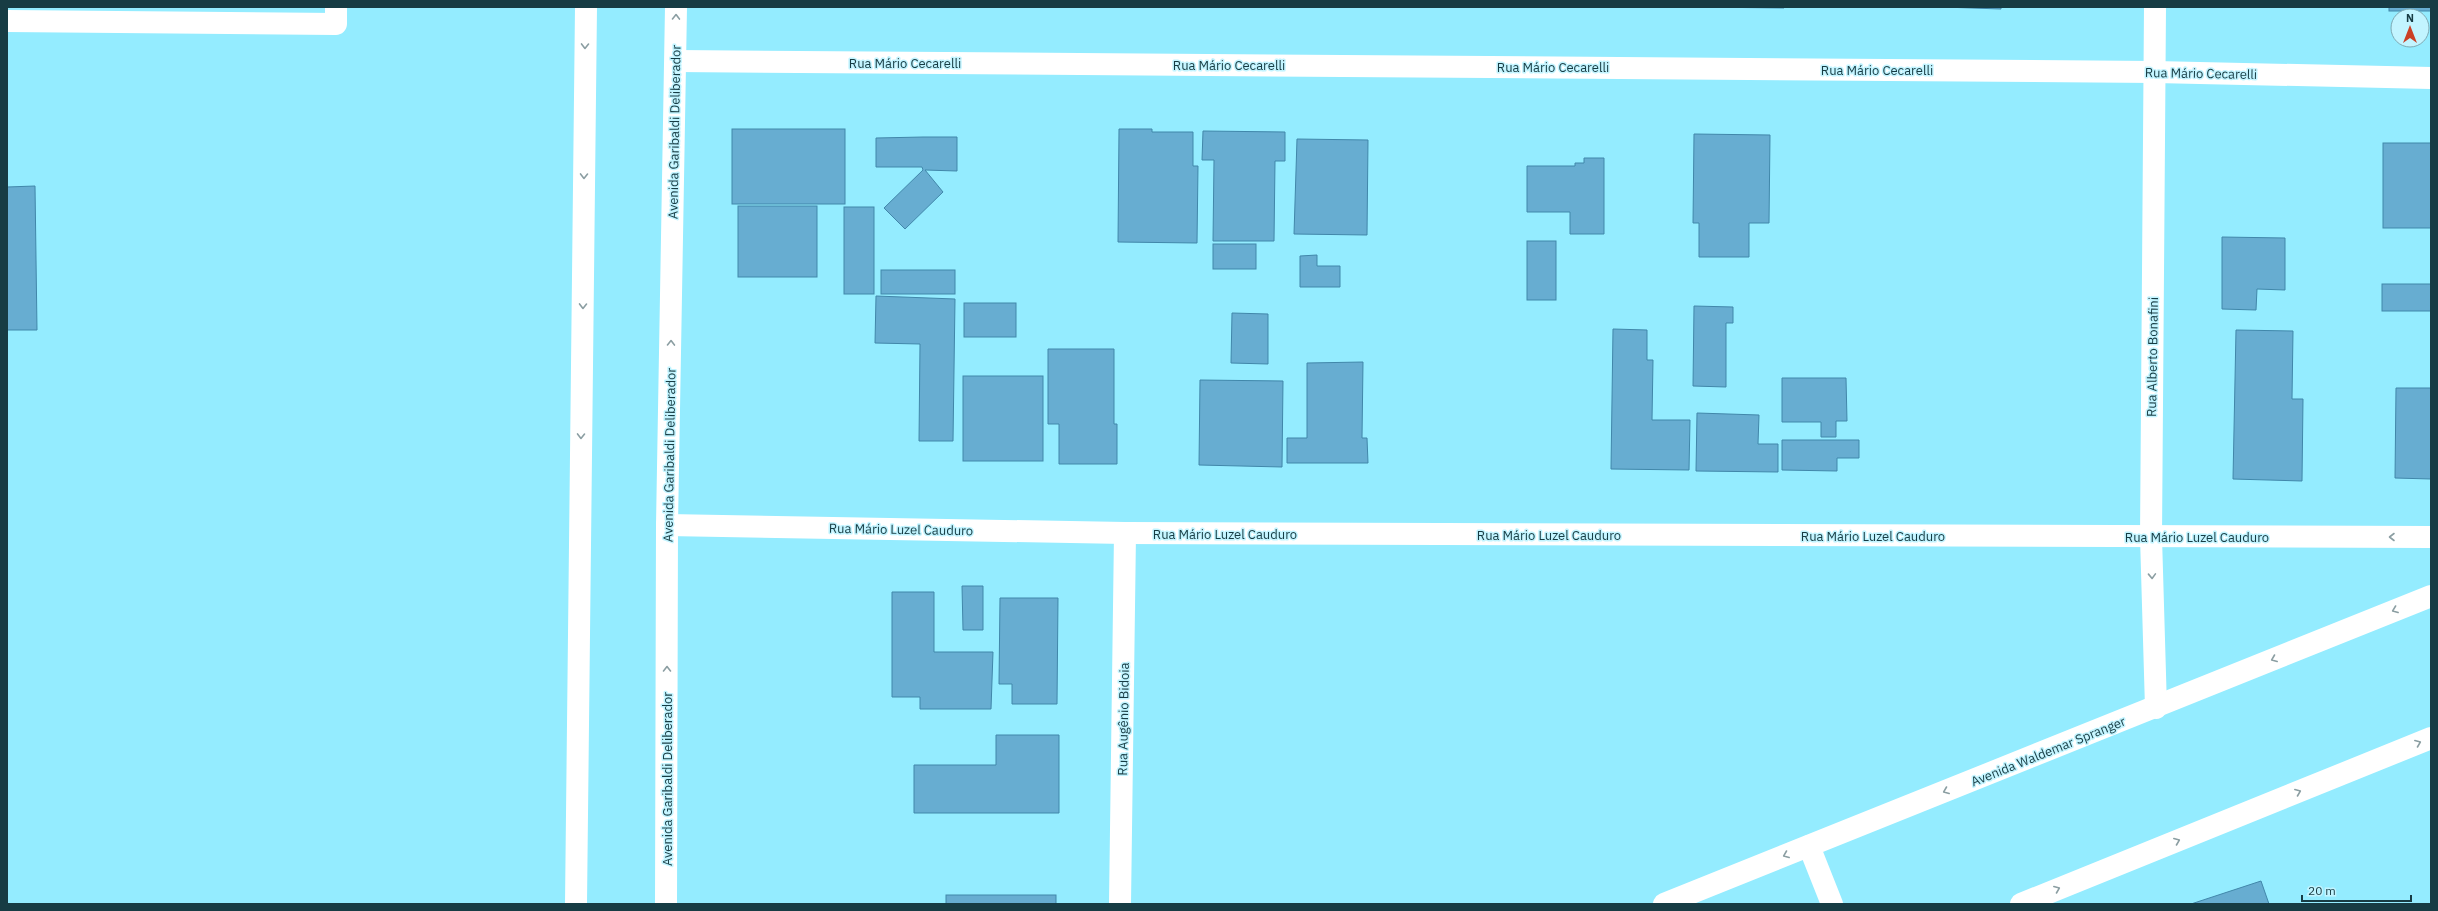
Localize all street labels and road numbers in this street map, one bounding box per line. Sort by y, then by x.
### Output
street label: Avenida Garibaldi Deliberador [664,45,685,219]
street label: Rua Mário Cecarelli [849,55,961,72]
street label: Rua Mário Cecarelli [1173,57,1285,74]
street label: Rua Mário Cecarelli [1497,59,1609,76]
street label: Rua Mário Cecarelli [1821,62,1933,79]
street label: Rua Mário Cecarelli [2145,64,2257,83]
street label: Rua Alberto Bonafini [2143,297,2162,417]
street label: Avenida Garibaldi Deliberador [659,368,680,542]
street label: Rua Mário Luzel Cauduro [829,520,973,539]
street label: Rua Mário Luzel Cauduro [1153,526,1297,543]
street label: Rua Mário Luzel Cauduro [1477,527,1621,544]
street label: Rua Mário Luzel Cauduro [1801,528,1945,545]
street label: Rua Mário Luzel Cauduro [2125,529,2269,546]
street label: Rua Augênio Bidoia [1114,662,1133,776]
street label: Avenida Garibaldi Deliberador [659,692,676,866]
street label: Avenida Waldemar Spranger [1968,713,2128,790]

